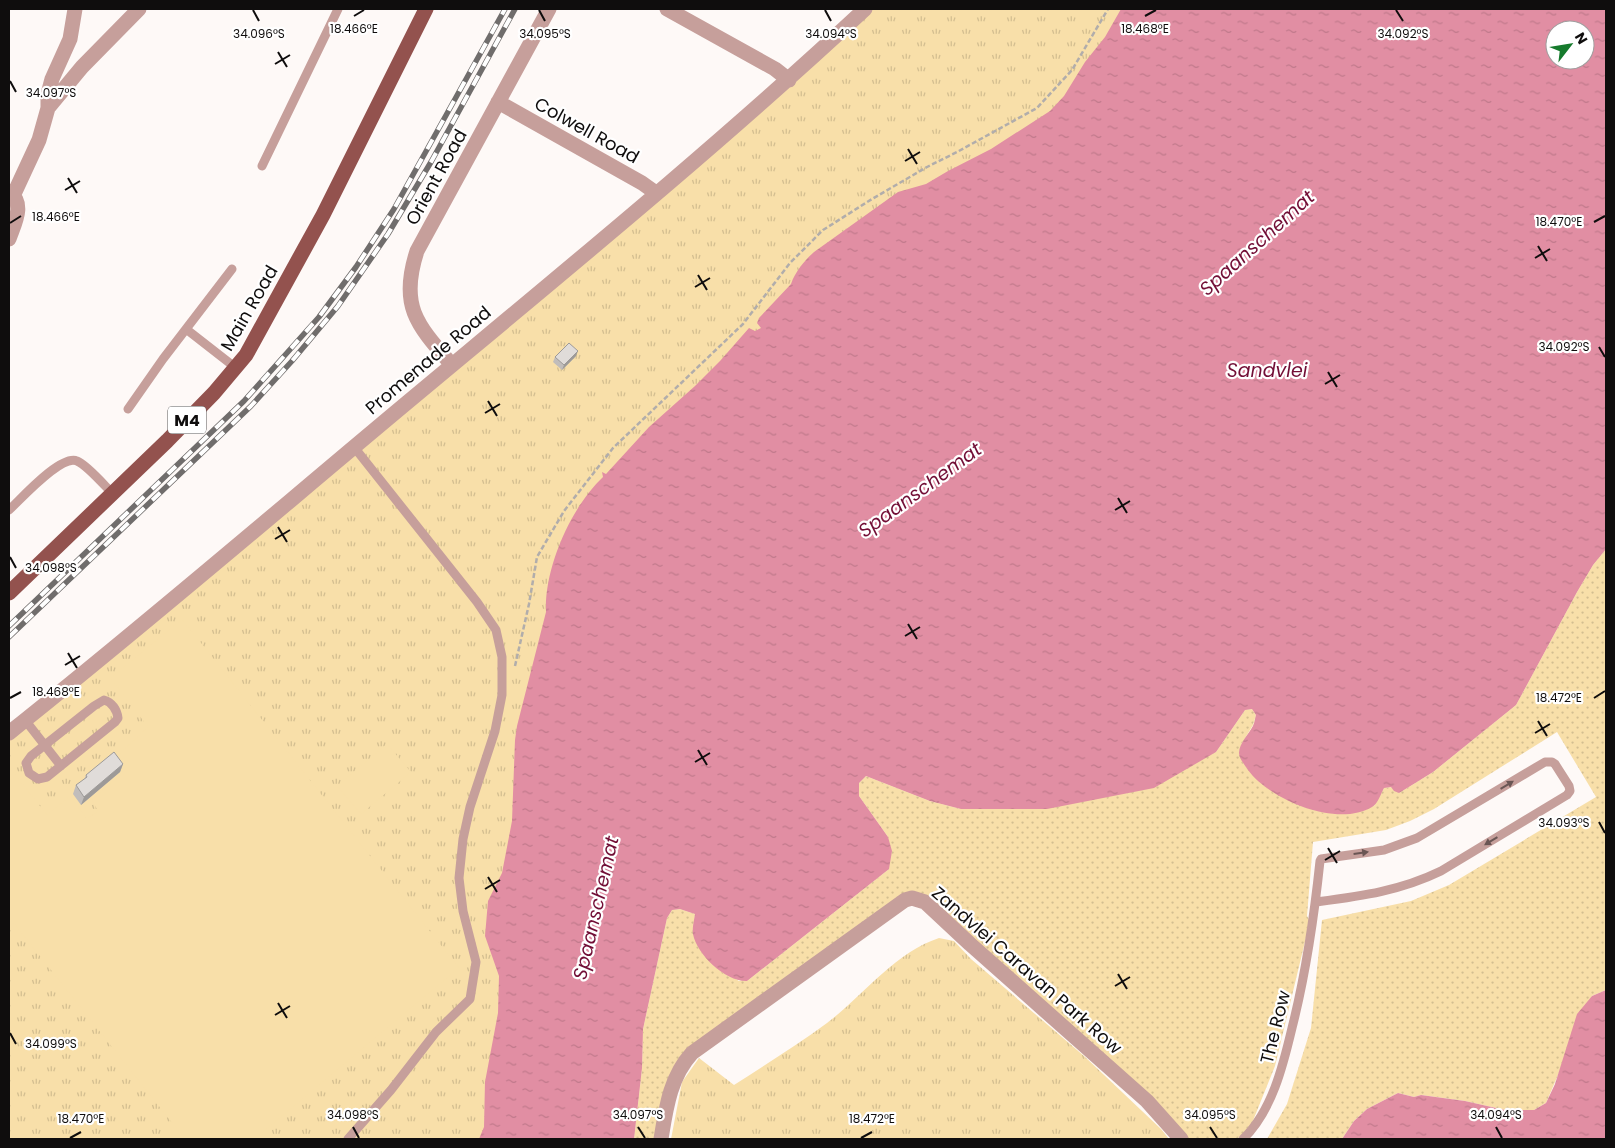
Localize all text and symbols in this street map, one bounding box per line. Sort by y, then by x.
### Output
text: 18.466°E [330,20,378,37]
text: 18.468°E [1121,20,1169,37]
north arrow [1545,20,1595,70]
text: 34.096°S [233,25,285,42]
text: 34.095°S [519,25,571,42]
text: 34.094°S [805,25,857,42]
text: 34.092°S [1377,25,1429,42]
text: N [1570,29,1592,48]
text: 34.097°S [26,84,76,101]
street label: Colwell Road [530,91,644,169]
street label: Orient Road [399,125,473,229]
water label: Spaanschemat [1194,183,1321,302]
text: 18.466°E [32,208,80,225]
text: 18.470°E [1536,213,1582,230]
street label: Main Road [214,261,284,355]
street label: Promenade Road [360,300,496,420]
text: 34.092°S [1538,338,1590,355]
water label: Sandvlei [1227,357,1308,384]
road number: M4 [168,406,206,434]
water label: Spaanschemat [853,435,988,544]
text: 34.098°S [25,559,77,576]
text: 18.468°E [32,683,80,700]
text: 18.472°E [1536,689,1582,706]
one-way arrow [1500,780,1513,789]
text: 34.093°S [1538,814,1590,831]
water label: Spaanschemat [566,833,626,982]
one-way arrow [1484,836,1497,845]
one-way arrow [1354,849,1370,857]
street label: Zandvlei Caravan Park Row [926,880,1128,1060]
street label: The Row [1254,988,1296,1066]
text: 34.099°S [25,1035,77,1052]
text: 34.098°S [327,1106,379,1123]
text: 34.097°S [613,1106,663,1123]
text: 34.095°S [1184,1106,1236,1123]
text: 34.094°S [1470,1106,1522,1123]
text: 18.470°E [58,1110,104,1127]
text: 18.472°E [849,1110,895,1127]

